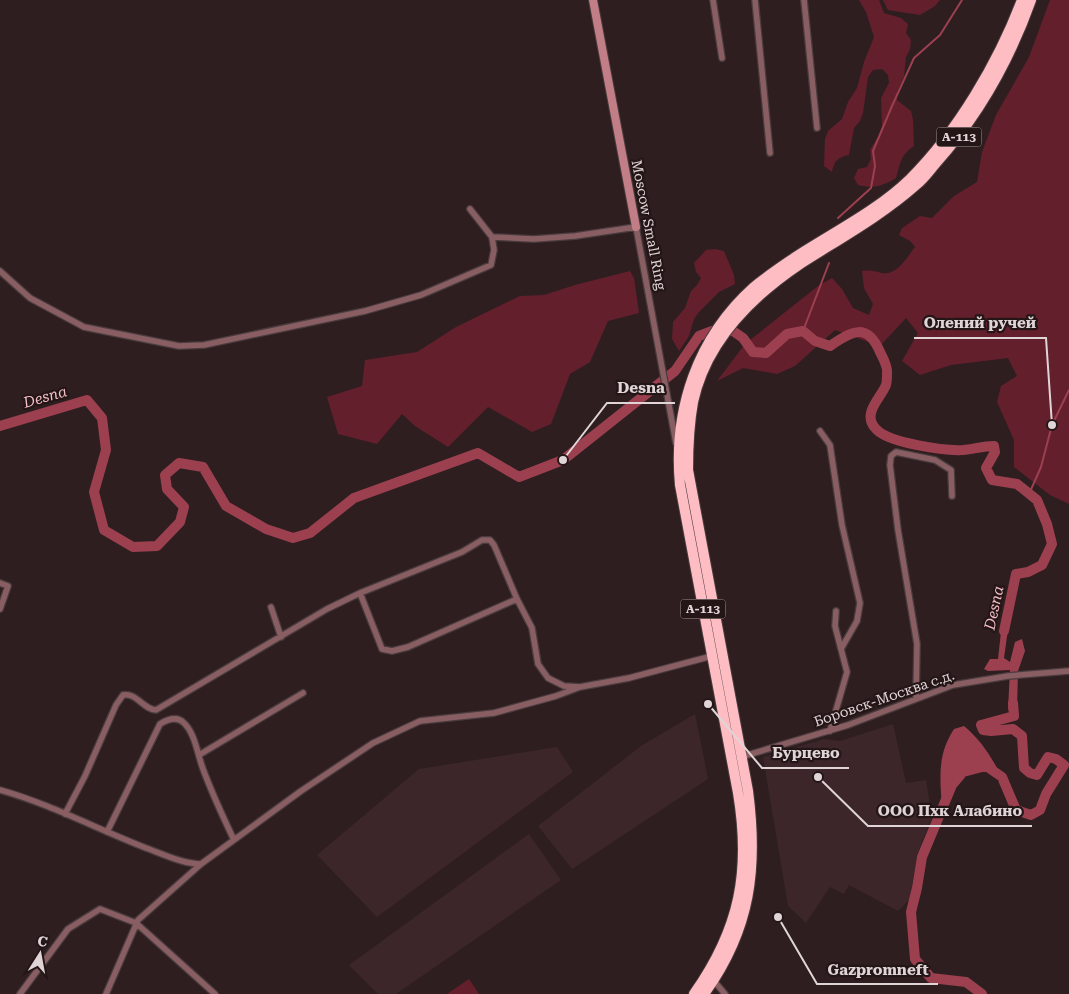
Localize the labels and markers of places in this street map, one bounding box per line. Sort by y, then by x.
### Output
callout: Олений ручей [914,308,1046,338]
callout: Desna [607,373,675,403]
callout: Бурцево [762,738,849,768]
callout: ООО Пхк Алабино [868,796,1032,826]
callout: Gazpromneft [817,954,938,984]

